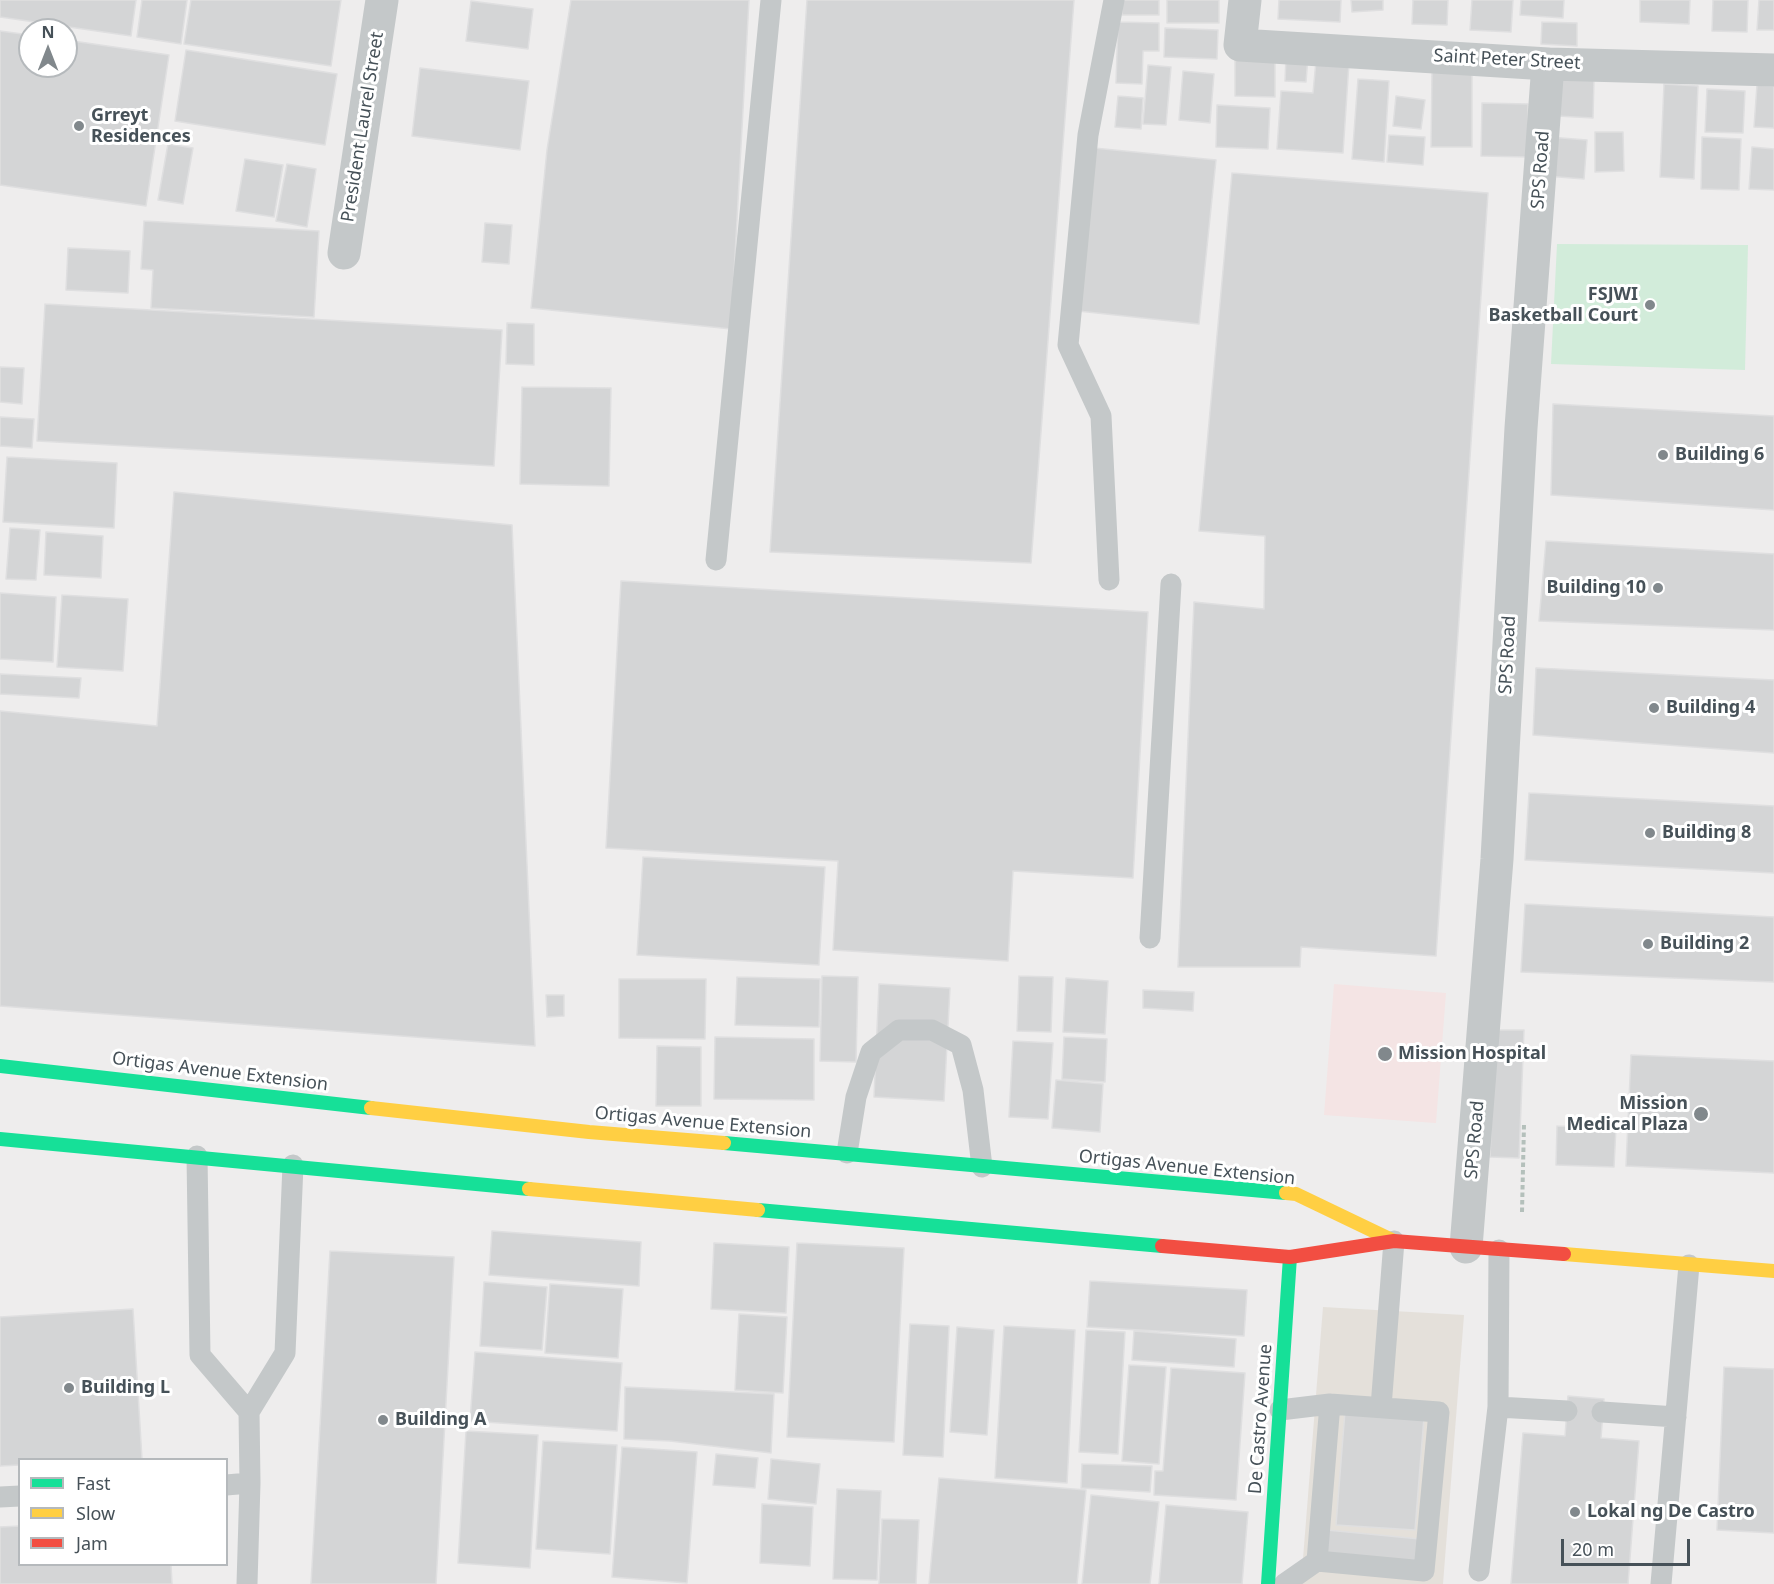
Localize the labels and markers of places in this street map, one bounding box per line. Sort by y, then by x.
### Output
place label: Grreyt Residences [91,105,191,148]
marker: Grreyt Residences [72,119,86,133]
place label: FSJWI Basketball Court [1489,284,1638,326]
marker: FSJWI Basketball Court [1643,298,1657,312]
place label: Building 6 [1675,444,1764,466]
marker: Building 6 [1656,448,1670,462]
place label: Building 10 [1546,577,1646,599]
marker: Building 10 [1651,581,1665,595]
place label: Building 4 [1666,697,1755,719]
marker: Building 4 [1647,701,1661,715]
place label: Building 8 [1662,822,1751,844]
marker: Building 8 [1643,826,1657,840]
place label: Building 2 [1660,933,1749,955]
marker: Building 2 [1641,937,1655,951]
place label: Mission Hospital [1398,1043,1546,1065]
marker: Mission Hospital [1376,1045,1394,1063]
place label: Mission Medical Plaza [1566,1093,1688,1136]
marker: Mission Medical Plaza [1692,1105,1710,1123]
place label: Building L [81,1377,170,1399]
marker: Building L [62,1381,76,1395]
place label: Building A [395,1409,486,1431]
marker: Building A [376,1413,390,1427]
place label: Lokal ng De Castro [1587,1501,1755,1523]
marker: Lokal ng De Castro [1568,1505,1582,1519]

